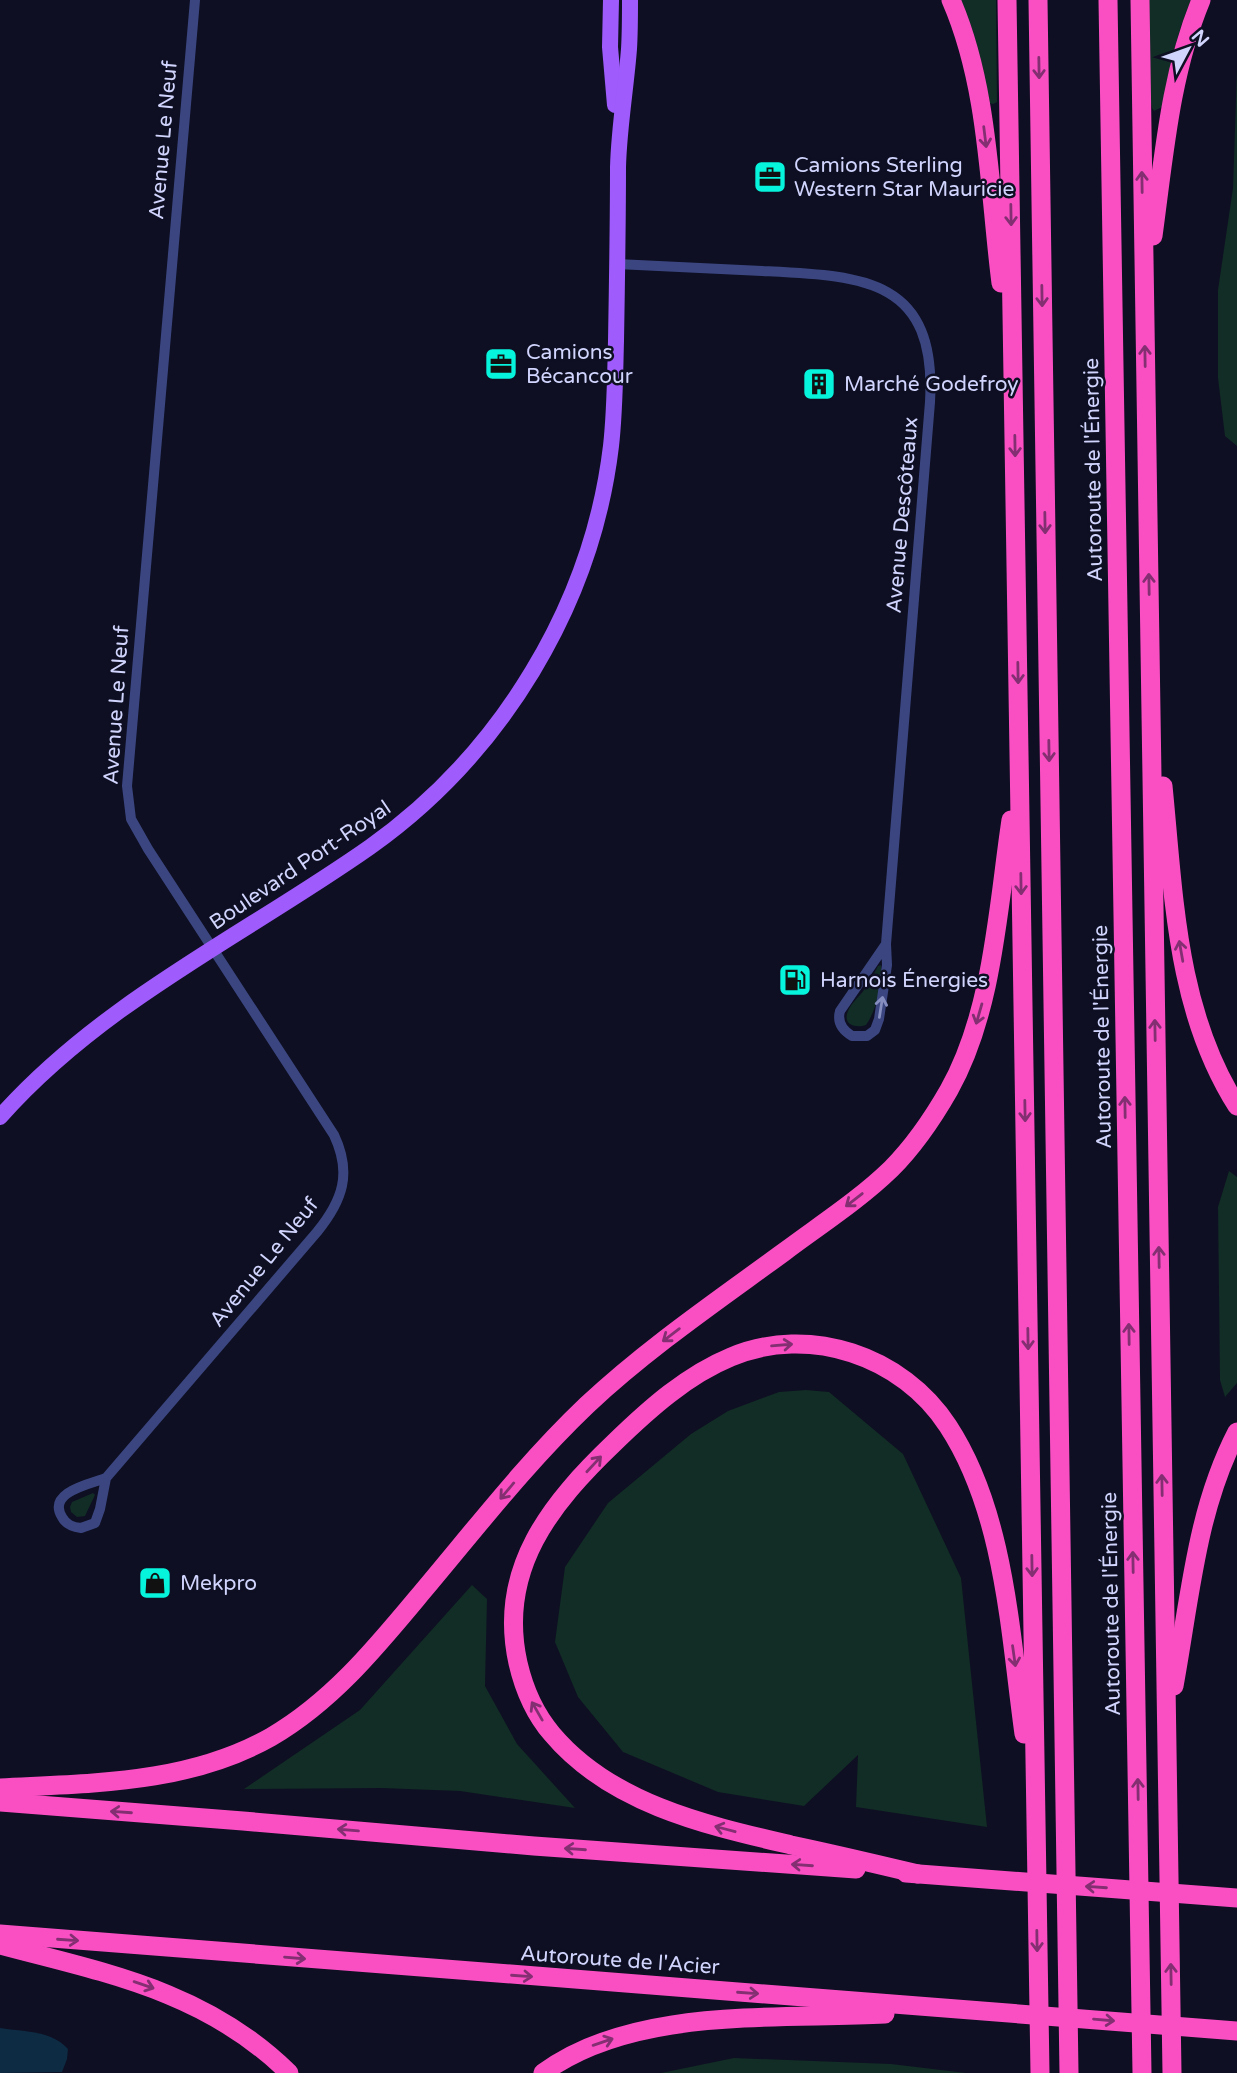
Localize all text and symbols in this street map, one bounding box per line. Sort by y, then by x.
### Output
north arrow [1153,14,1223,84]
text: N [1187,26,1213,51]
one-way arrow [1032,56,1046,79]
street label: Avenue Le Neuf [144,60,183,220]
one-way arrow [979,125,992,148]
place label: Camions Sterling Western Star Mauricie [794,153,1015,202]
office icon: Camions Sterling Western Star Mauricie [751,158,789,196]
one-way arrow [1136,171,1149,194]
one-way arrow [1004,203,1017,226]
one-way arrow [1035,284,1048,307]
place label: Camions Bécancour [526,340,633,389]
office icon: Camions Bécancour [482,345,520,383]
one-way arrow [1139,345,1152,368]
street label: Autoroute de l'Énergie [1079,358,1108,582]
building icon: Marché Godefroy [800,365,838,403]
place label: Marché Godefroy [844,372,1019,397]
street label: Avenue Descôteaux [881,416,924,614]
one-way arrow [1008,434,1021,457]
one-way arrow [1038,511,1052,534]
one-way arrow [1142,573,1156,596]
street label: Avenue Le Neuf [98,625,135,785]
one-way arrow [1011,662,1025,685]
one-way arrow [1042,739,1055,762]
street label: Boulevard Port-Royal [205,795,396,935]
one-way arrow [1015,872,1028,895]
street label: Autoroute de l'Énergie [1088,925,1117,1149]
one-way arrow [1174,940,1187,963]
fuel station icon: Harnois Énergies [776,961,814,999]
place label: Harnois Énergies [820,968,988,993]
one-way arrow [875,996,888,1019]
one-way arrow [971,1003,984,1025]
one-way arrow [1149,1019,1162,1042]
one-way arrow [1119,1096,1132,1119]
one-way arrow [1018,1100,1032,1123]
one-way arrow [845,1192,864,1207]
street label: Avenue Le Neuf [205,1193,324,1332]
one-way arrow [1152,1246,1166,1269]
one-way arrow [1122,1323,1136,1346]
one-way arrow [662,1327,681,1342]
one-way arrow [1022,1327,1035,1350]
one-way arrow [770,1338,793,1351]
one-way arrow [585,1455,602,1472]
one-way arrow [1156,1474,1169,1497]
one-way arrow [499,1482,515,1500]
street label: Autoroute de l'Énergie [1097,1492,1126,1716]
one-way arrow [1127,1550,1140,1573]
one-way arrow [1025,1555,1038,1578]
shop icon: Mekpro [136,1564,174,1602]
place label: Mekpro [180,1571,257,1596]
one-way arrow [1007,1645,1020,1667]
one-way arrow [530,1702,544,1722]
one-way arrow [1131,1778,1145,1801]
one-way arrow [110,1805,133,1818]
one-way arrow [714,1821,736,1834]
one-way arrow [337,1823,360,1836]
one-way arrow [564,1842,586,1855]
one-way arrow [791,1858,813,1871]
one-way arrow [1085,1880,1107,1893]
one-way arrow [1031,1929,1044,1952]
one-way arrow [56,1934,79,1947]
street label: Autoroute de l'Acier [520,1941,720,1980]
one-way arrow [283,1952,306,1965]
one-way arrow [1164,1963,1178,1986]
one-way arrow [510,1970,532,1983]
one-way arrow [133,1980,155,1992]
one-way arrow [737,1987,759,2000]
one-way arrow [1092,2014,1114,2027]
one-way arrow [592,2035,614,2048]

